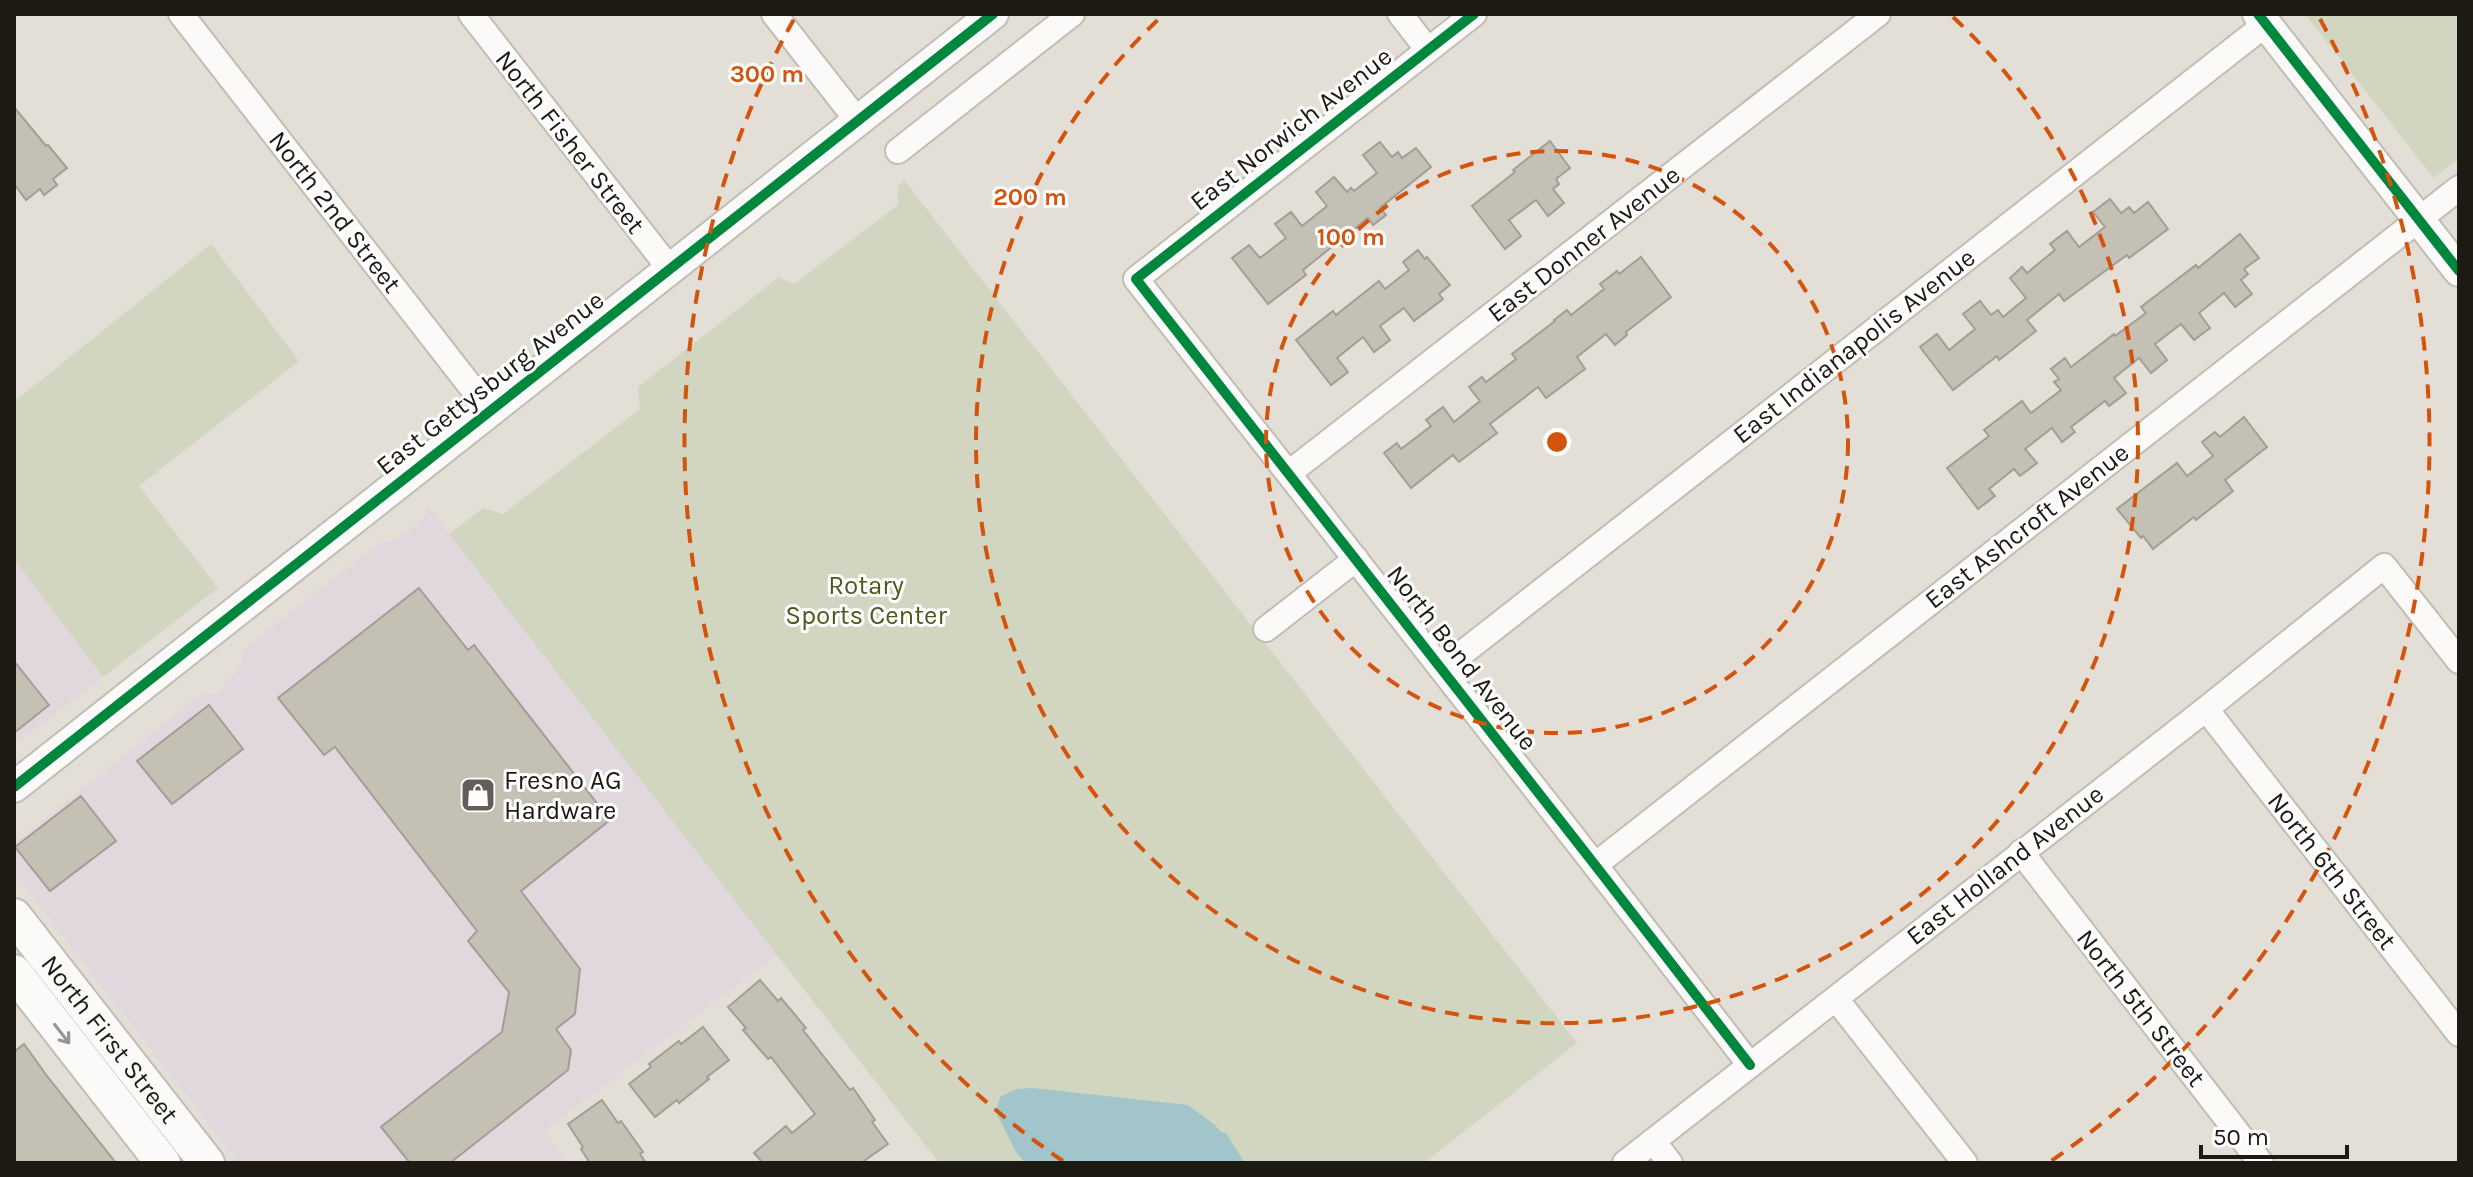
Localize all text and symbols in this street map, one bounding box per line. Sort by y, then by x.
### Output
street label: East Norwich Avenue [1184,41,1398,217]
street label: North Fisher Street [489,44,651,240]
text: 300 m [730,60,804,88]
street label: North 2nd Street [262,125,408,299]
street label: East Donner Avenue [1482,159,1686,329]
text: 200 m [993,183,1067,211]
text: 100 m [1317,223,1385,251]
street label: East Indianapolis Avenue [1727,242,1981,450]
street label: East Gettysburg Avenue [370,284,610,482]
centre of rings [1543,428,1571,456]
street label: East Ashcroft Avenue [1919,437,2135,615]
street label: North Bond Avenue [1380,559,1544,757]
park label: Rotary Sports Center [785,570,947,631]
place label: Fresno AG Hardware [504,765,622,826]
shop icon: Fresno AG Hardware [459,776,497,814]
street label: East Holland Avenue [1900,778,2110,952]
street label: North 6th Street [2261,786,2403,956]
street label: North 5th Street [2070,923,2212,1093]
street label: North First Street [35,949,185,1129]
one-way arrow [53,1023,71,1044]
scale bar [2201,1109,2347,1159]
text: 50 m [2213,1123,2269,1151]

